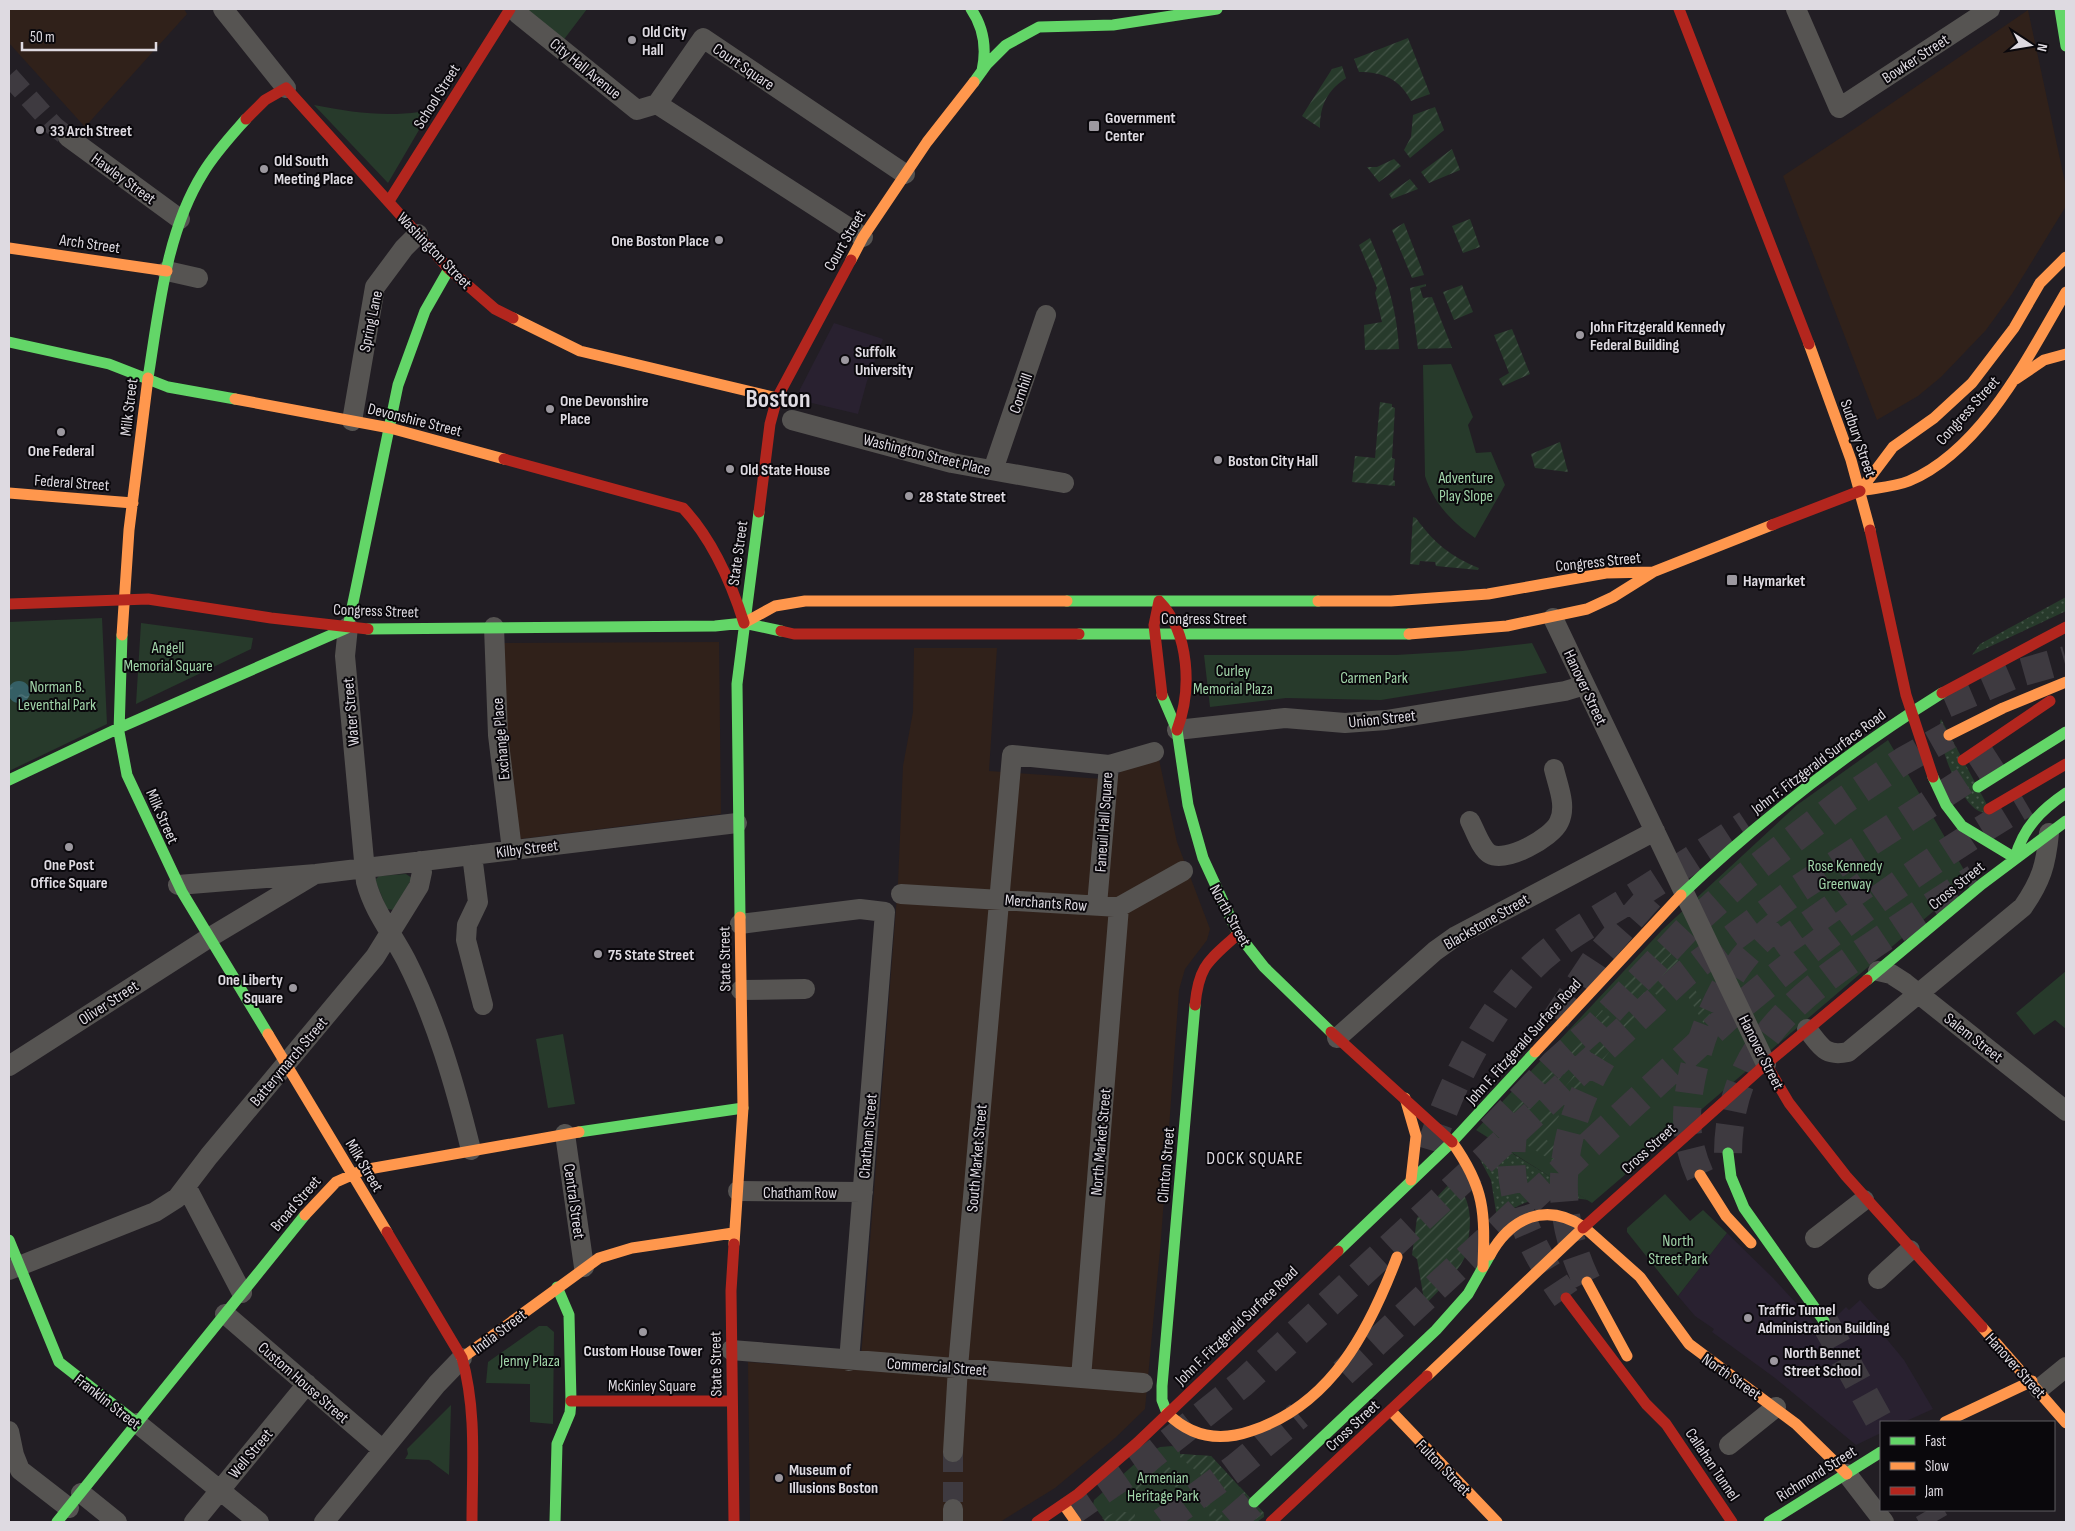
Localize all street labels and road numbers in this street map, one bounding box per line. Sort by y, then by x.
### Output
street label: Bowker Street [1879,31,1953,88]
street label: City Hall Avenue [546,35,625,104]
street label: Court Square [709,40,778,95]
street label: School Street [410,61,465,133]
street label: Hawley Street [87,149,159,209]
street label: Court Street [820,207,870,274]
street label: Washington Street [393,209,475,293]
street label: Arch Street [57,231,121,258]
street label: Spring Lane [356,289,387,354]
street label: Cornhill [1006,371,1037,416]
street label: Congress Street [1932,373,2004,449]
street label: Milk Street [117,377,142,437]
street label: Sudbury Street [1835,397,1880,480]
street label: Devonshire Street [366,400,464,441]
street label: Washington Street Place [861,430,992,480]
street label: Federal Street [34,471,110,496]
street label: State Street [725,519,752,587]
street label: Congress Street [1554,549,1642,576]
street label: Congress Street [333,601,419,622]
street label: Congress Street [1161,610,1247,629]
street label: Hanover Street [1559,647,1610,728]
street label: Water Street [339,677,364,747]
street label: Exchange Place [488,697,515,781]
street label: John F. Fitzgerald Surface Road [1747,706,1890,819]
street label: Union Street [1348,707,1417,732]
street label: Faneuil Hall Square [1092,771,1117,873]
street label: Milk Street [141,786,182,847]
street label: Kilby Street [495,836,559,863]
street label: Cross Street [1925,858,1989,914]
street label: North Street [1205,882,1254,950]
street label: Blackstone Street [1441,890,1533,954]
street label: Merchants Row [1004,891,1088,916]
street label: State Street [715,926,736,992]
street label: John F. Fitzgerald Surface Road [1462,975,1586,1110]
street label: Oliver Street [75,977,142,1030]
street label: Salem Street [1940,1009,2006,1067]
street label: Hanover Street [1734,1012,1788,1093]
street label: Batterymarch Street [246,1013,332,1110]
street label: North Market Street [1087,1088,1116,1197]
street label: Chatham Street [855,1093,882,1179]
street label: South Market Street [963,1103,992,1213]
street label: Cross Street [1618,1120,1680,1178]
street label: Clinton Street [1154,1127,1179,1204]
street label: Milk Street [341,1136,387,1196]
street label: Central Street [559,1162,588,1240]
street label: Broad Street [267,1172,325,1236]
street label: Chatham Row [763,1184,837,1203]
street label: John F. Fitzgerald Surface Road [1171,1263,1302,1390]
street label: India Street [469,1306,531,1359]
street label: Hanover Street [1981,1330,2049,1403]
street label: State Street [706,1331,727,1397]
street label: Custom House Street [254,1338,352,1428]
street label: North Street [1698,1350,1764,1404]
street label: Commercial Street [886,1355,988,1380]
street label: Franklin Street [70,1370,144,1434]
street label: McKinley Square [608,1377,696,1396]
street label: Cross Street [1322,1396,1384,1456]
street label: Well Street [225,1425,277,1483]
street label: Callahan Tunnel [1681,1425,1743,1505]
street label: Fulton Street [1412,1436,1474,1500]
street label: Richmond Street [1773,1442,1860,1506]

